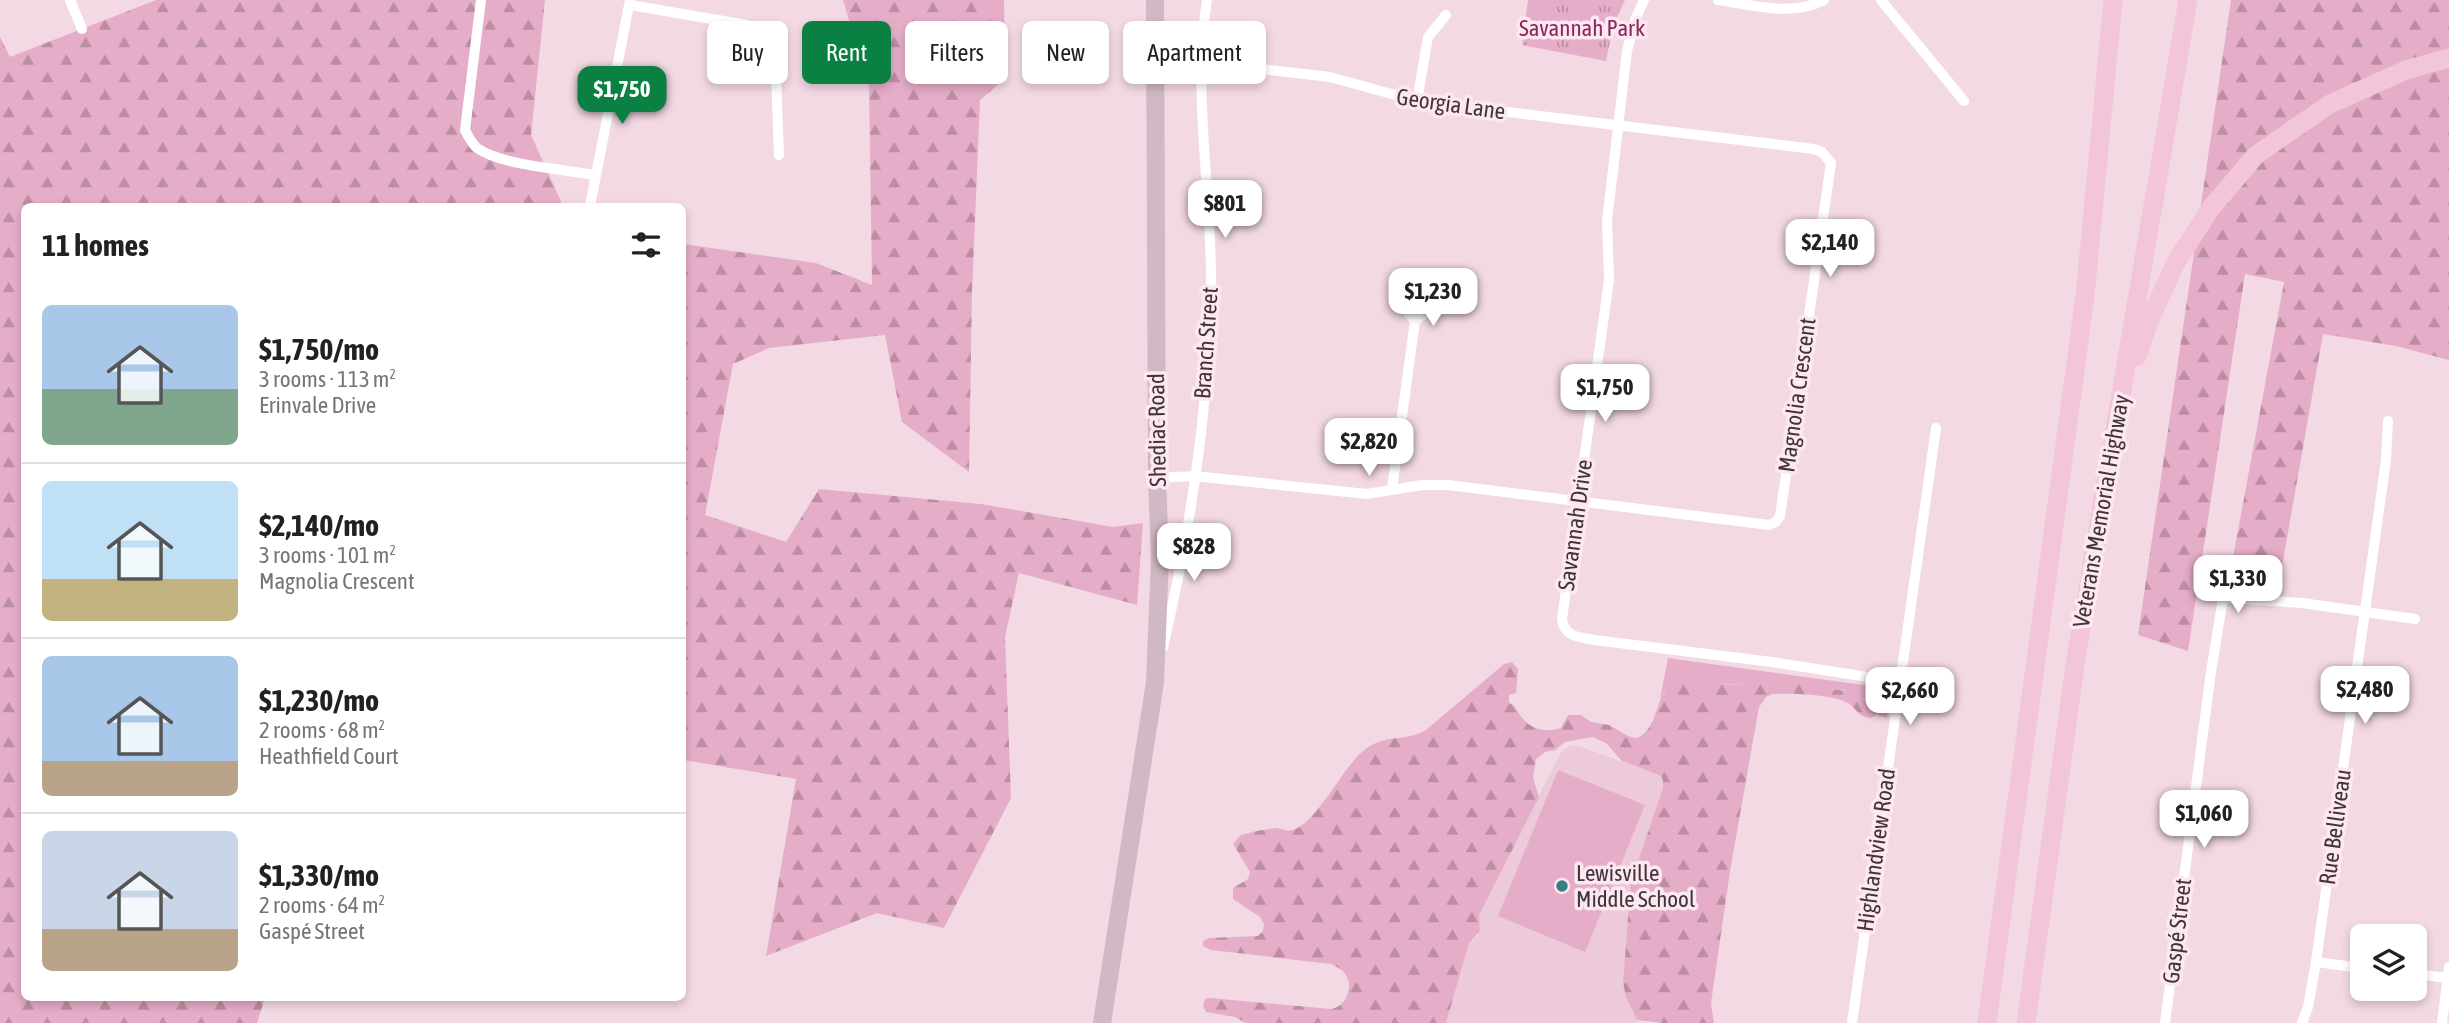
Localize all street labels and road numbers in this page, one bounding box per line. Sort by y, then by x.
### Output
street label: Georgia Lane [1395,83,1507,125]
street label: Branch Street [1189,286,1223,400]
street label: Magnolia Crescent [1773,316,1821,474]
street label: Shediac Road [1143,373,1171,487]
street label: Veterans Memorial Highway [2068,393,2134,629]
street label: Savannah Drive [1553,458,1597,592]
street label: Highlandview Road [1852,767,1900,933]
street label: Rue Belliveau [2314,767,2356,887]
street label: Gaspé Street [2158,877,2196,985]

